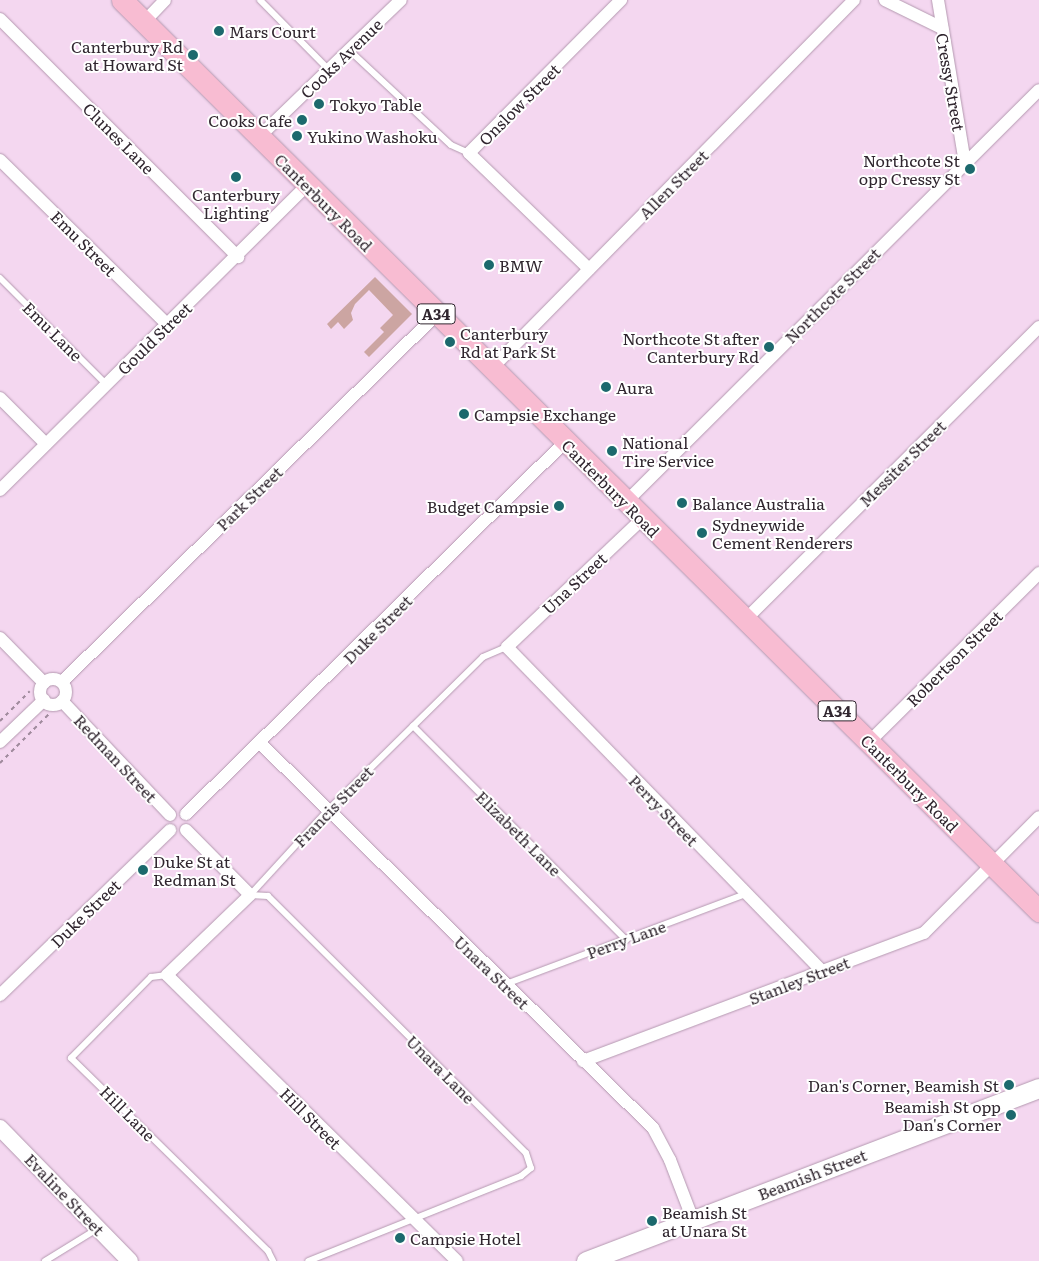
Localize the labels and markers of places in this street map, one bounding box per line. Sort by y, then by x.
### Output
place label: Mars Court [229,21,316,41]
marker: Mars Court [213,25,225,37]
place label: Canterbury Rd at Howard St [71,36,183,74]
marker: Canterbury Rd at Howard St [187,49,199,61]
place label: Tokyo Table [329,94,422,114]
marker: Tokyo Table [313,98,325,110]
place label: Cooks Cafe [208,110,292,130]
marker: Cooks Cafe [296,114,308,126]
place label: Yukino Washoku [307,126,438,146]
marker: Yukino Washoku [291,130,303,142]
place label: Northcote St opp Cressy St [859,150,960,188]
marker: Northcote St opp Cressy St [964,163,976,175]
marker: Canterbury Lighting [230,171,242,183]
place label: Canterbury Lighting [192,184,280,222]
place label: BMW [499,255,543,275]
marker: BMW [483,259,495,271]
place label: Canterbury Rd at Park St [460,323,556,361]
place label: Northcote St after Canterbury Rd [623,328,759,366]
marker: Canterbury Rd at Park St [444,336,456,348]
marker: Northcote St after Canterbury Rd [763,341,775,353]
place label: Aura [616,377,653,397]
marker: Aura [600,381,612,393]
place label: Campsie Exchange [474,404,616,424]
marker: Campsie Exchange [458,408,470,420]
place label: National Tire Service [622,432,714,470]
marker: National Tire Service [606,445,618,457]
place label: Balance Australia [692,493,825,513]
place label: Budget Campsie [427,496,549,516]
marker: Balance Australia [676,497,688,509]
marker: Budget Campsie [553,500,565,512]
place label: Sydneywide Cement Renderers [712,514,853,552]
marker: Sydneywide Cement Renderers [696,527,708,539]
place label: Duke St at Redman St [153,851,236,889]
marker: Duke St at Redman St [137,864,149,876]
place label: Dan's Corner, Beamish St [808,1075,999,1095]
marker: Dan's Corner, Beamish St [1003,1079,1015,1091]
place label: Beamish St opp Dan's Corner [884,1096,1001,1134]
marker: Beamish St opp Dan's Corner [1005,1109,1017,1121]
place label: Beamish St at Unara St [662,1202,747,1240]
marker: Beamish St at Unara St [646,1215,658,1227]
place label: Campsie Hotel [410,1228,521,1248]
marker: Campsie Hotel [394,1232,406,1244]

